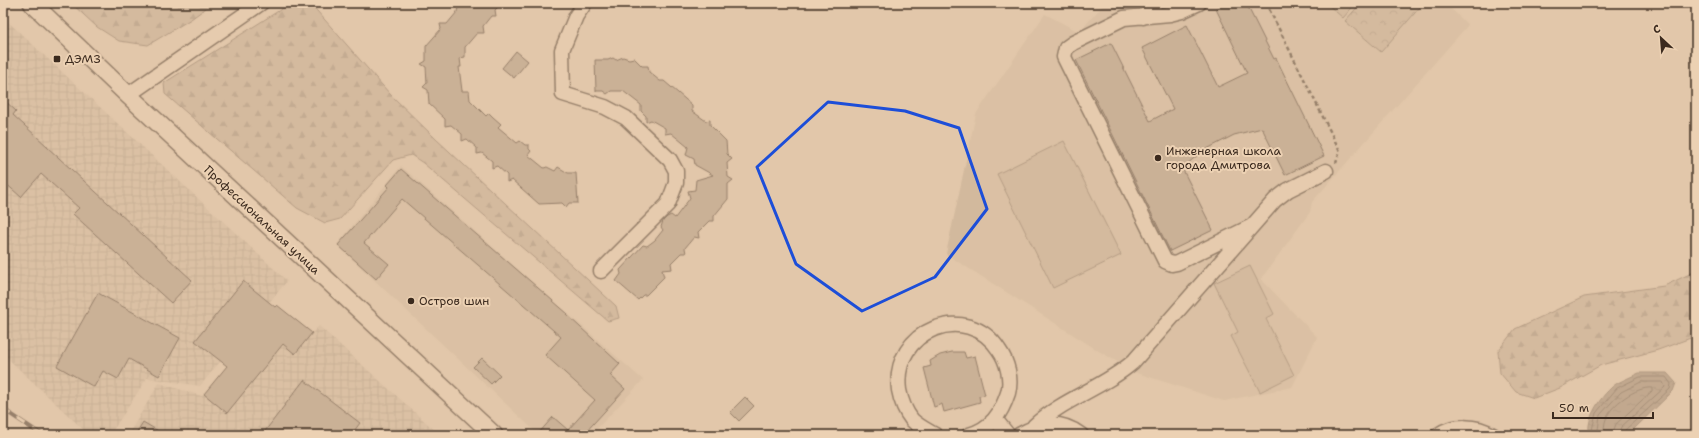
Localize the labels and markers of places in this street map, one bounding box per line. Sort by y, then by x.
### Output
place label: ДЭМЗ [65,51,101,67]
marker: ДЭМЗ [52,54,62,64]
place label: Инженерная школа города Дмитрова [1166,143,1281,173]
marker: Инженерная школа города Дмитрова [1153,153,1163,163]
place label: Остров шин [419,293,489,309]
marker: Остров шин [406,296,416,306]

